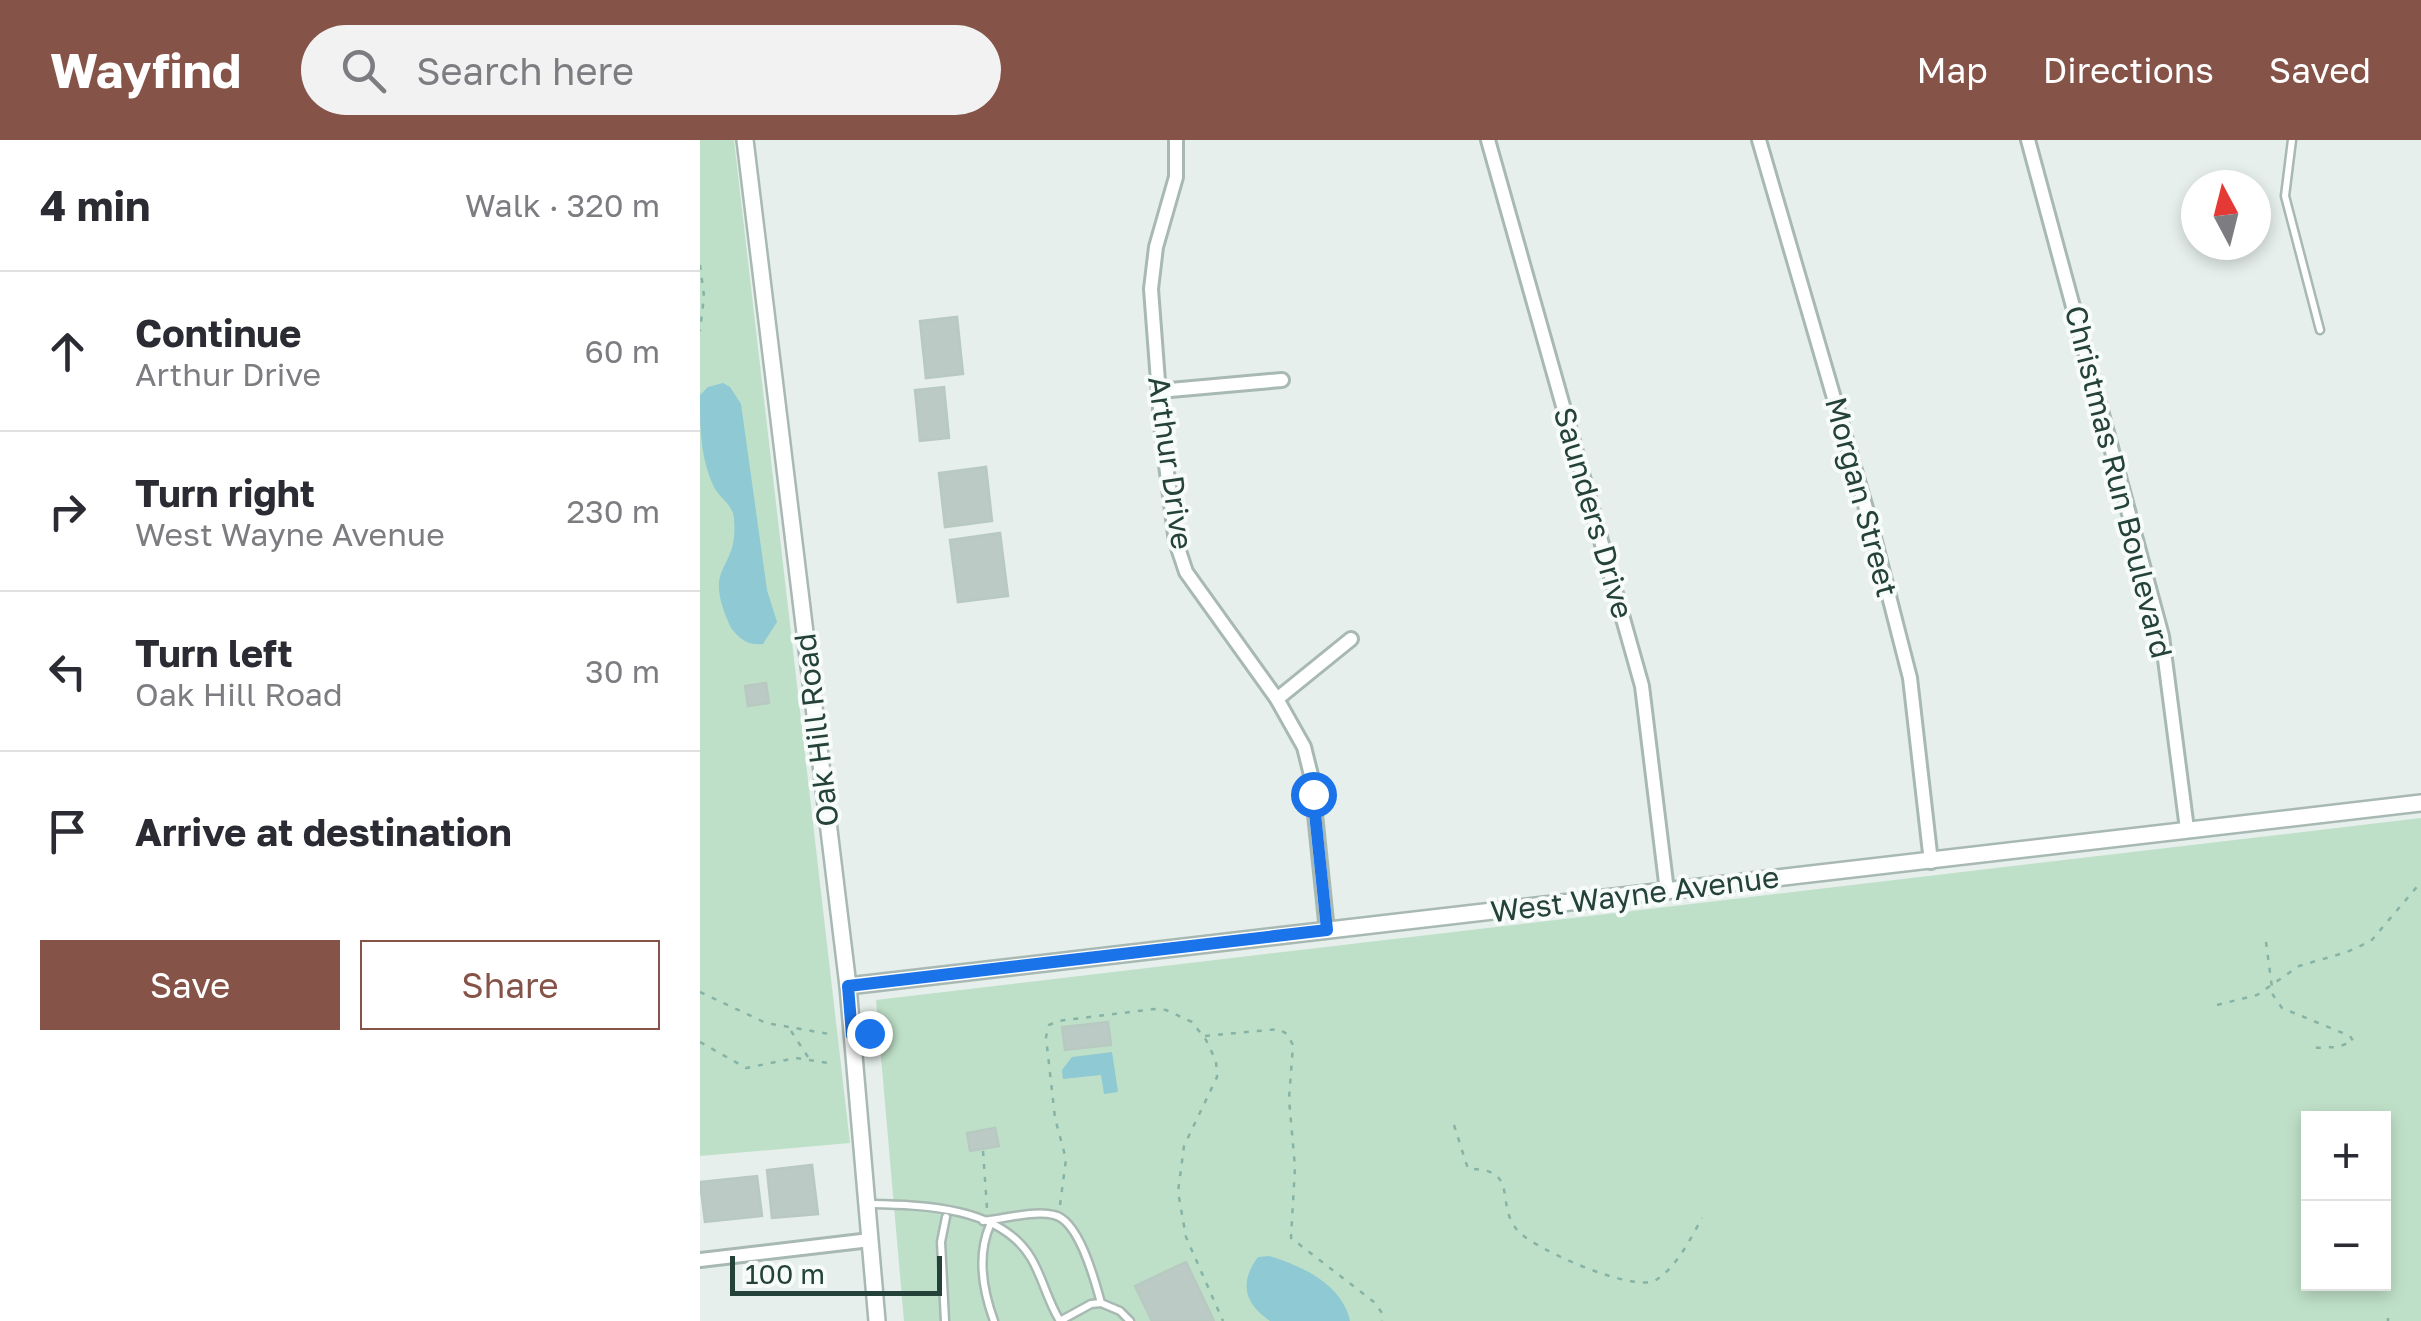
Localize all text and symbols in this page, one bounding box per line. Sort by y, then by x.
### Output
search box [301,25,1001,115]
text: Wayfind [50,41,241,99]
icon: search [336,43,391,98]
text: Search here [416,48,634,93]
text: Map [1916,49,1988,91]
text: Directions [2043,49,2214,91]
text: Saved [2269,49,2371,91]
north arrow [2181,170,2271,260]
text: 4 min [40,180,150,230]
text: Walk · 320 m [465,186,660,224]
street label: Christmas Run Boulevard [2058,302,2180,662]
text: Continue [135,310,301,355]
icon: ahead [40,324,95,379]
text: 60 m [584,332,660,370]
text: Arthur Drive [135,355,321,393]
street label: Arthur Drive [1141,374,1201,552]
street label: Morgan Street [1818,393,1906,601]
street label: Saunders Drive [1547,403,1641,622]
text: Turn right [135,470,315,515]
icon: right [40,484,95,539]
text: 230 m [567,492,660,530]
text: West Wayne Avenue [135,515,445,553]
text: Turn left [135,630,293,675]
street label: Oak Hill Road [786,631,846,829]
icon: left [40,644,95,699]
text: 30 m [585,652,660,690]
text: Oak Hill Road [135,675,343,713]
route start [1291,772,1337,818]
icon: arrive [40,804,95,859]
text: Arrive at destination [135,809,512,854]
street label: West Wayne Avenue [1489,858,1781,930]
button: Save [40,940,340,1030]
button: Share [360,940,660,1030]
route end [847,1011,893,1057]
map controls [2301,1111,2391,1291]
button: + [2301,1111,2391,1201]
button: − [2301,1201,2391,1291]
scale bar [730,1251,942,1296]
text: 100 m [745,1257,825,1290]

